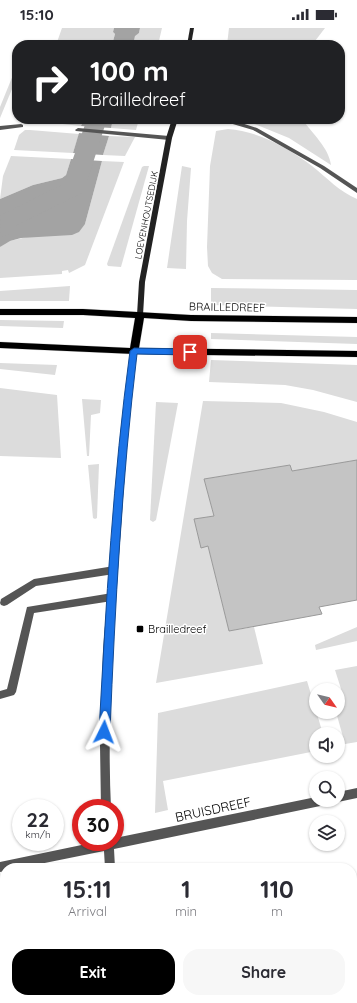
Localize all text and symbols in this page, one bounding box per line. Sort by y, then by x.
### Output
text: 15:10 [20,5,54,24]
text: 100 m [90,53,169,88]
icon: right [24,56,76,108]
text: Brailledreef [90,88,186,111]
street label: LOEVENHOUTSEDIJK [132,170,160,260]
street label: BRAILLEDREEF [189,299,265,315]
pin [173,335,207,369]
icon: arrive [179,341,201,363]
place label: Brailledreef [148,622,207,636]
marker: Brailledreef [135,624,145,634]
north arrow [309,683,345,719]
map controls [309,683,345,851]
position arrow [83,711,125,753]
button: sound [309,727,345,763]
button: search [309,771,345,807]
street label: BRUISDREEF [174,793,252,825]
speed limit sign: 30 [72,799,124,851]
text: 22 [27,807,49,832]
button: layers [309,815,345,851]
text: km/h [25,828,51,841]
text: 15:11 [63,874,112,904]
text: 1 [181,874,191,904]
text: 110 [260,874,294,904]
text: Arrival [68,903,107,919]
text: min [175,903,197,919]
text: m [271,903,283,919]
button: Exit [12,949,175,995]
button: Share [183,949,345,995]

